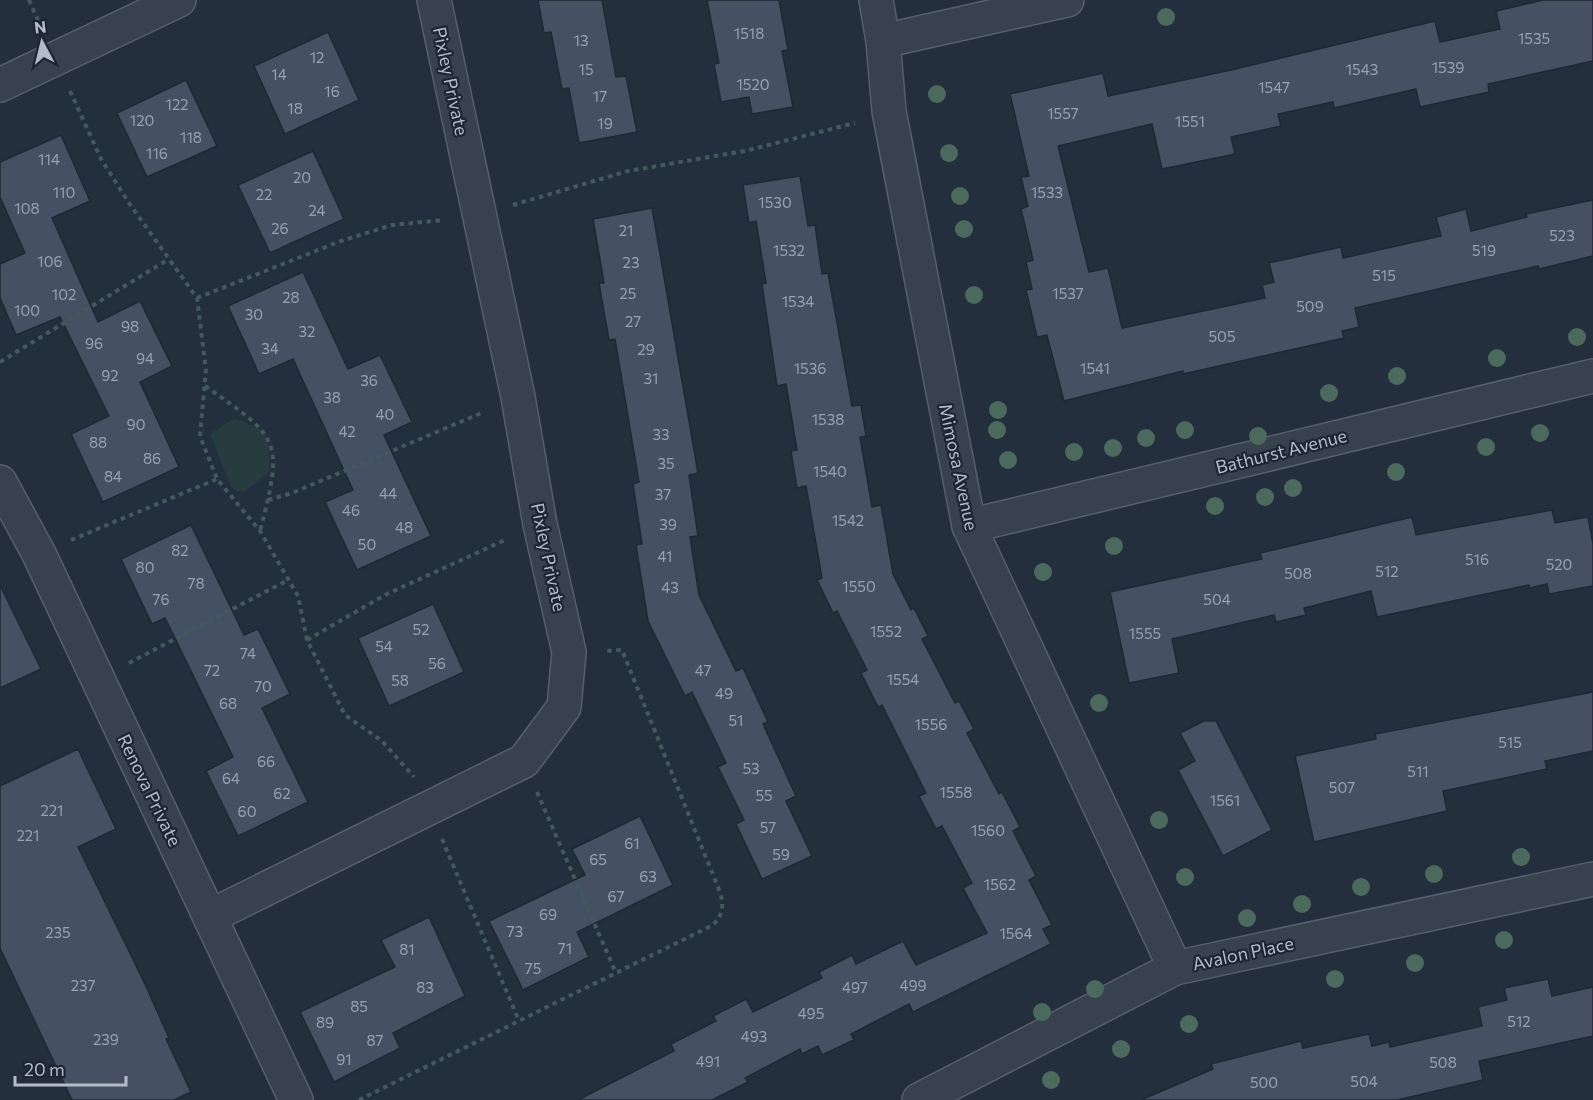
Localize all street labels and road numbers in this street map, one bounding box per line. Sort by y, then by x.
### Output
street label: Pixley Private [429,25,473,137]
street label: Mimosa Avenue [935,402,983,532]
street label: Bathurst Avenue [1213,424,1349,478]
street label: Pixley Private [527,501,571,613]
street label: Renova Private [113,730,187,850]
street label: Avalon Place [1190,932,1296,974]

